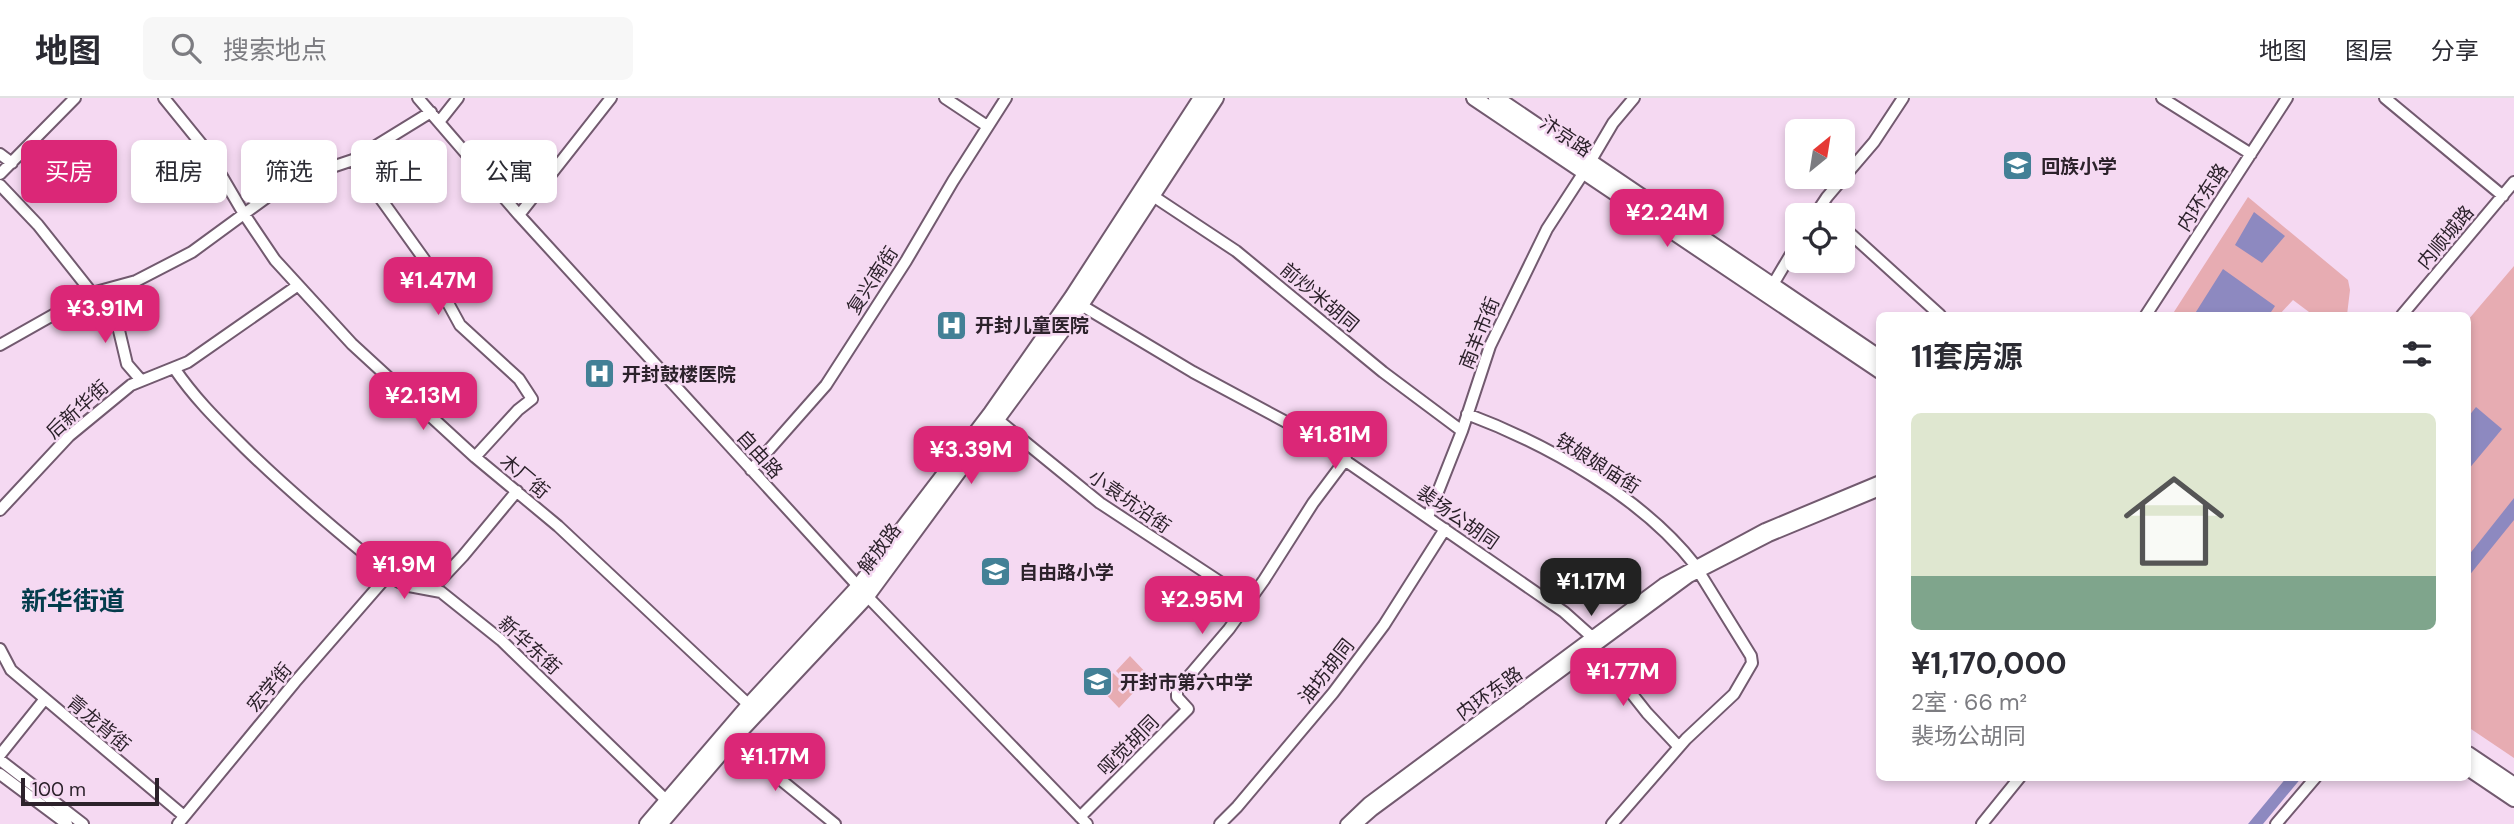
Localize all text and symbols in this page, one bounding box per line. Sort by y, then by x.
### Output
search box [143,17,633,80]
text: 地图 [35,29,101,72]
icon: search [167,29,205,67]
text: 搜索地点 [223,33,327,67]
text: 地图 [2259,35,2307,66]
text: 图层 [2345,35,2393,66]
text: 分享 [2431,35,2479,66]
street label: 汴京路 [1535,110,1596,163]
north arrow [1785,119,1855,189]
map controls [1785,119,1855,273]
chip: 买房 [21,140,117,203]
chip: 租房 [131,140,227,203]
chip: 筛选 [241,140,337,203]
chip: 新上 [351,140,447,203]
chip: 公寓 [461,140,557,203]
school or university icon: 回族小学 [2001,149,2035,183]
place label: 回族小学 [2041,154,2117,179]
street label: 内环东路 [2171,159,2234,236]
pin: ¥2.24M [1610,190,1724,249]
text: ¥2.24M [1626,197,1708,227]
street label: 内顺城路 [2411,200,2479,274]
button: locate [1785,203,1855,273]
street label: 复兴南街 [841,242,904,319]
street label: 前炒米胡同 [1275,257,1364,337]
pin: ¥1.47M [381,258,495,317]
text: ¥1.47M [400,265,476,295]
pin: ¥3.91M [48,286,162,345]
text: ¥3.91M [66,293,144,323]
street label: 南羊市街 [1454,293,1505,373]
hospital icon: 开封儿童医院 [935,308,969,342]
place label: 开封儿童医院 [975,313,1089,338]
icon: filters [2398,335,2436,373]
text: 11套房源 [1911,337,2023,376]
hospital icon: 开封鼓楼医院 [582,357,616,391]
place label: 开封鼓楼医院 [622,362,736,387]
pin: ¥2.13M [366,372,480,432]
street label: 后新华街 [41,375,114,444]
text: ¥2.13M [385,380,461,410]
pin: ¥1.81M [1278,412,1392,471]
text: ¥1.81M [1299,419,1371,449]
street label: 自由路 [731,425,788,484]
pin: ¥3.39M [914,426,1028,486]
street label: 铁娘娘庙街 [1551,428,1645,499]
text: ¥3.39M [930,434,1012,464]
street label: 木厂街 [495,448,555,504]
icon: home [2111,458,2237,584]
street label: 小袁坑沿街 [1084,464,1176,539]
street label: 裴场公胡同 [1412,480,1504,555]
street label: 解放路 [852,518,907,579]
pin: ¥1.9M [355,542,453,601]
text: ¥1.9M [372,549,436,579]
school or university icon: 自由路小学 [979,555,1013,589]
pin: ¥1.17M [1534,559,1648,618]
place label: 自由路小学 [1019,560,1114,585]
text: ¥1.17M [1556,566,1626,596]
pin: ¥2.95M [1145,576,1259,636]
district label: 新华街道 [21,584,125,618]
text: ¥2.95M [1161,584,1243,614]
street label: 新华东街 [493,611,566,680]
street label: 油坊胡同 [1293,634,1360,709]
text: ¥1,170,000 [1911,644,2067,683]
pin: ¥1.77M [1566,648,1680,708]
text: ¥1.77M [1586,656,1660,686]
street label: 宏学街 [241,657,297,717]
street label: 内环东路 [1451,661,1527,726]
school or university icon: 开封市第六中学 [1080,665,1114,699]
place label: 开封市第六中学 [1120,670,1253,695]
text: 2室 · 66 m² [1911,687,2027,717]
street label: 青龙背街 [62,689,136,757]
street label: 哑觉胡同 [1093,710,1164,781]
text: 裴场公胡同 [1911,721,2026,751]
pin: ¥1.17M [718,734,832,793]
text: ¥1.17M [740,741,810,771]
scale bar [21,775,159,807]
text: 100 m [32,777,86,802]

